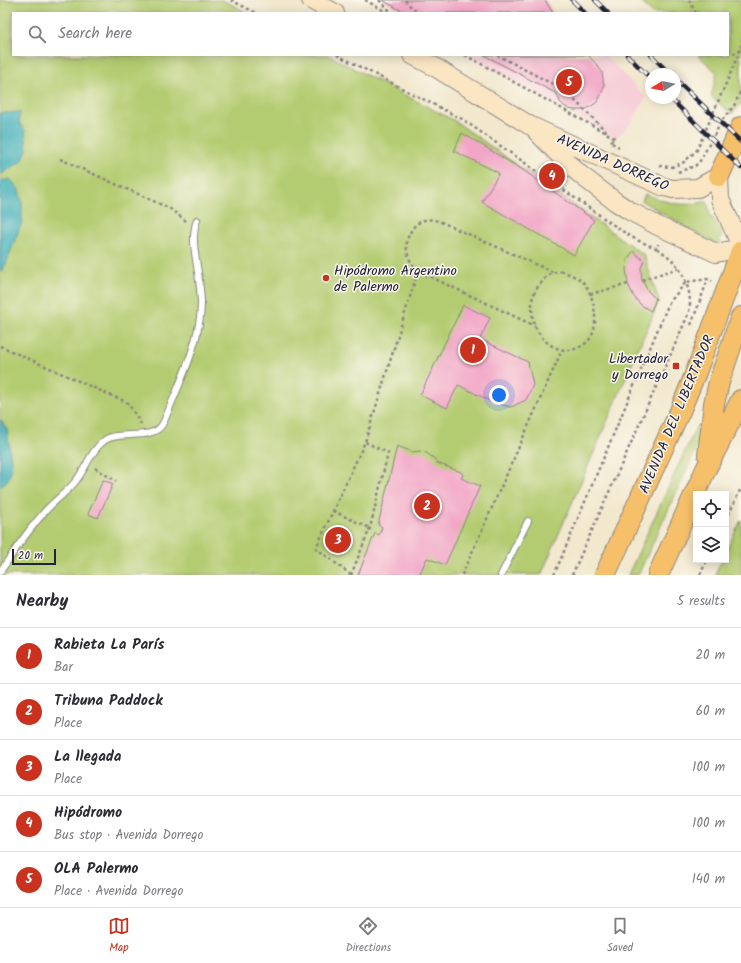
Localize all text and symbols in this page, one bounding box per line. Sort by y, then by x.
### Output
search box [12,12,729,56]
text: Search here [58,22,132,46]
icon: search [26,23,48,45]
pin: 5 [556,67,582,97]
north arrow [645,68,681,104]
street label: AVENIDA DORREGO [553,128,672,198]
pin: 4 [539,161,565,191]
place label: Hipódromo Argentino de Palermo [334,260,457,298]
marker: Hipódromo Argentino de Palermo [321,273,331,283]
street label: AVENIDA DEL LIBERTADOR [633,332,720,497]
pin: 1 [460,335,486,365]
place label: Libertador y Dorrego [609,348,669,386]
marker: Libertador y Dorrego [671,361,681,371]
your location [489,385,509,405]
pin: 2 [414,491,440,521]
map controls [693,491,729,563]
button: locate [693,491,729,527]
pin: 3 [325,525,351,555]
button: layers [693,527,729,563]
scale bar [12,547,56,566]
text: 20 m [18,547,43,565]
text: Nearby [16,588,68,615]
text: 5 results [677,591,725,612]
text: Rabieta La París [54,633,164,657]
text: 1 [27,645,31,666]
text: 20 m [695,645,725,666]
text: Bar [54,657,73,678]
text: Tribuna Paddock [54,689,163,713]
text: 2 [25,701,33,722]
text: 60 m [696,701,725,722]
text: Place [54,713,82,734]
text: La llegada [54,745,122,769]
text: 3 [25,757,33,778]
text: 100 m [692,757,725,778]
text: Place [54,769,82,790]
text: Hipódromo [54,801,122,825]
text: 4 [25,813,33,834]
text: 100 m [692,813,725,834]
text: Bus stop · Avenida Dorrego [54,825,203,846]
text: OLA Palermo [54,857,138,881]
text: 5 [26,869,32,890]
text: 140 m [692,869,725,890]
text: Place · Avenida Dorrego [54,881,183,902]
tab: Map [108,915,130,957]
tab: Directions [346,915,391,957]
tab: Saved [607,915,633,957]

